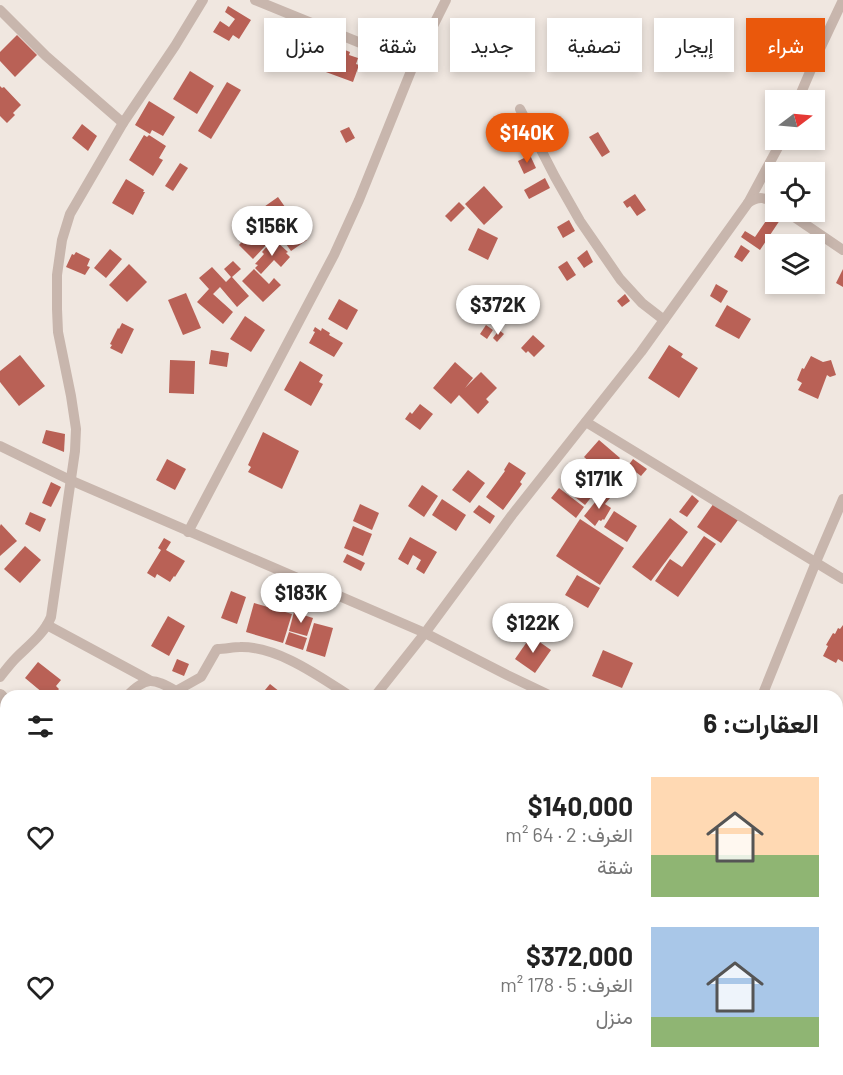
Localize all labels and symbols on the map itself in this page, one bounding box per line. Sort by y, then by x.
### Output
north arrow [765,90,825,150]
pin: $140K [485,113,569,164]
pin: $156K [230,206,314,257]
pin: $372K [456,285,540,336]
pin: $171K [557,459,641,510]
pin: $183K [259,573,343,624]
pin: $122K [491,603,575,654]

